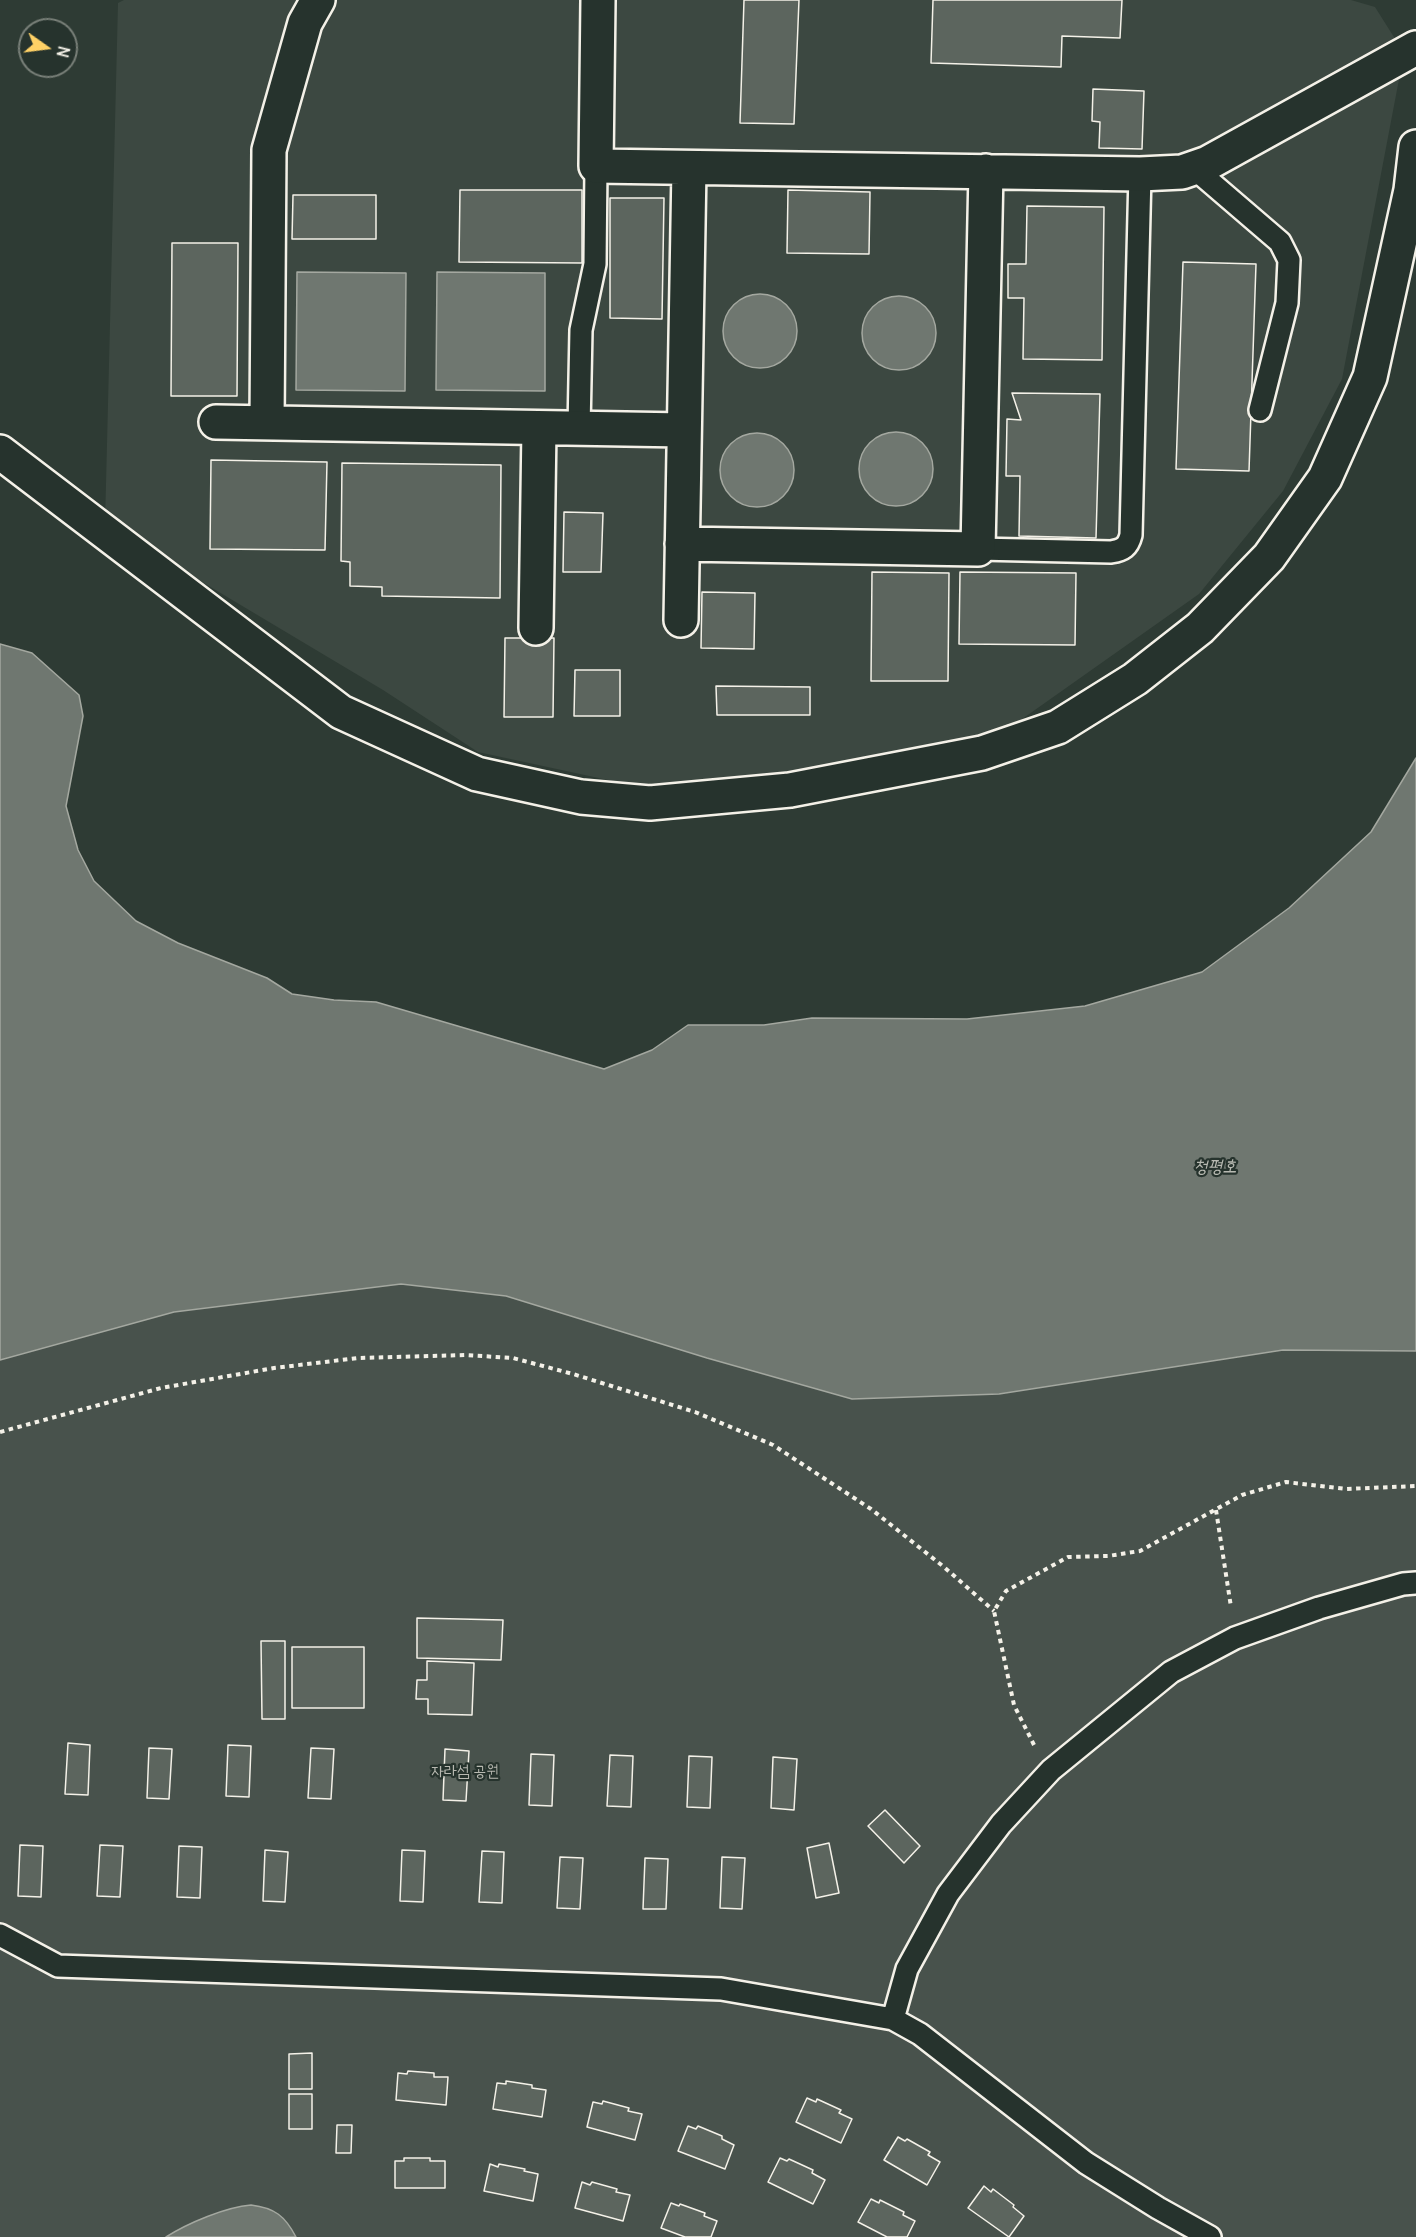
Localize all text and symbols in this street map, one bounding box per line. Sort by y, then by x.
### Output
north arrow [18,18,78,78]
text: N [52,44,75,60]
water label: 청평호 [1193,1156,1237,1178]
park label: 자라섬 공원 [431,1761,499,1781]

